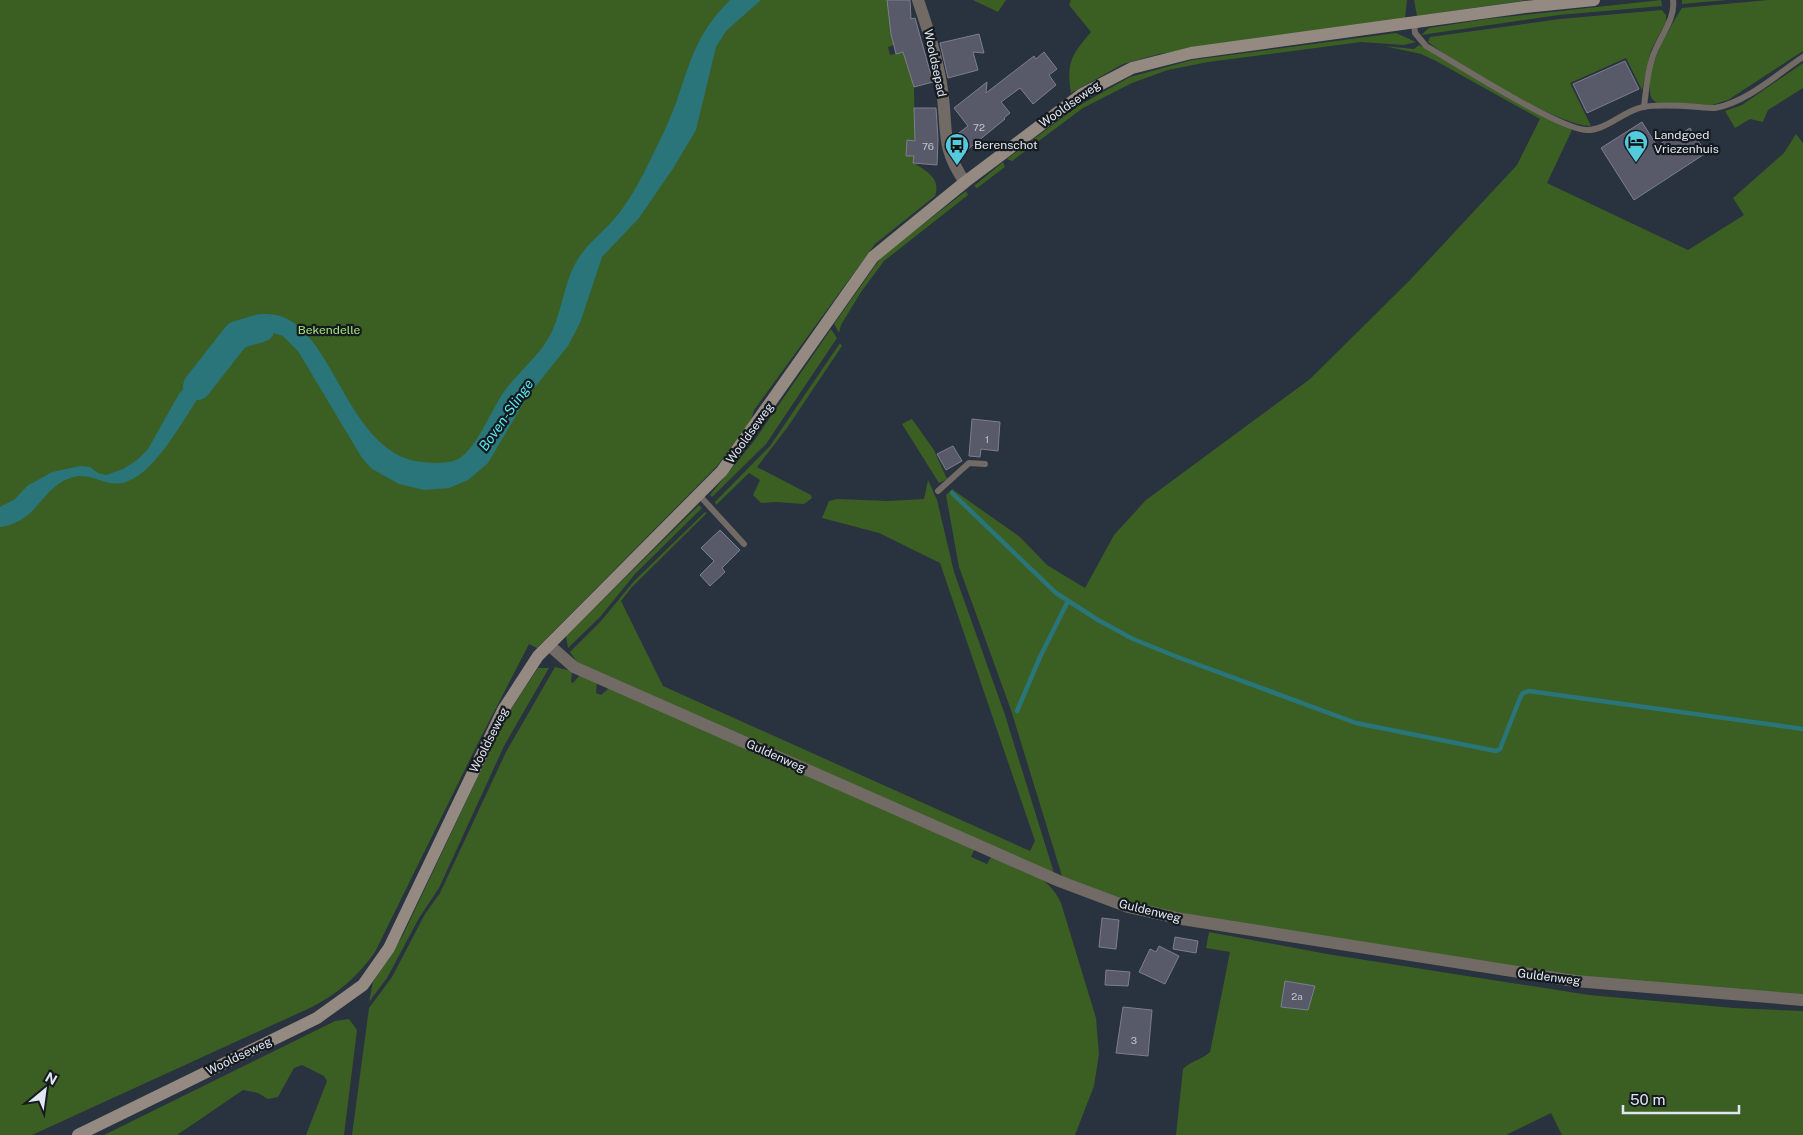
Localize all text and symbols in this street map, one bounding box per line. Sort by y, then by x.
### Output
street label: Wooldsepad [921,28,949,98]
street label: Wooldseweg [1037,78,1103,130]
house number: 72 [973,121,985,133]
place label: Landgoed Vriezenhuis [1654,128,1719,156]
hotel icon: Landgoed Vriezenhuis [1623,129,1649,163]
bus stop icon: Berenschot [944,132,970,166]
place label: Berenschot [974,138,1038,152]
house number: 76 [922,140,934,152]
park label: Bekendelle [298,323,361,337]
water label: Boven-Slinge [475,376,537,454]
street label: Wooldseweg [723,400,777,466]
house number: 1 [985,433,989,445]
street label: Wooldseweg [467,705,511,775]
street label: Guldenweg [744,737,808,775]
street label: Guldenweg [1118,897,1182,925]
street label: Guldenweg [1517,966,1581,988]
house number: 2a [1291,990,1303,1002]
street label: Wooldseweg [204,1034,274,1078]
house number: 3 [1131,1034,1137,1046]
north arrow [20,1065,70,1115]
text: N [43,1069,60,1088]
scale bar [1623,1082,1739,1114]
text: 50 m [1630,1091,1665,1108]

